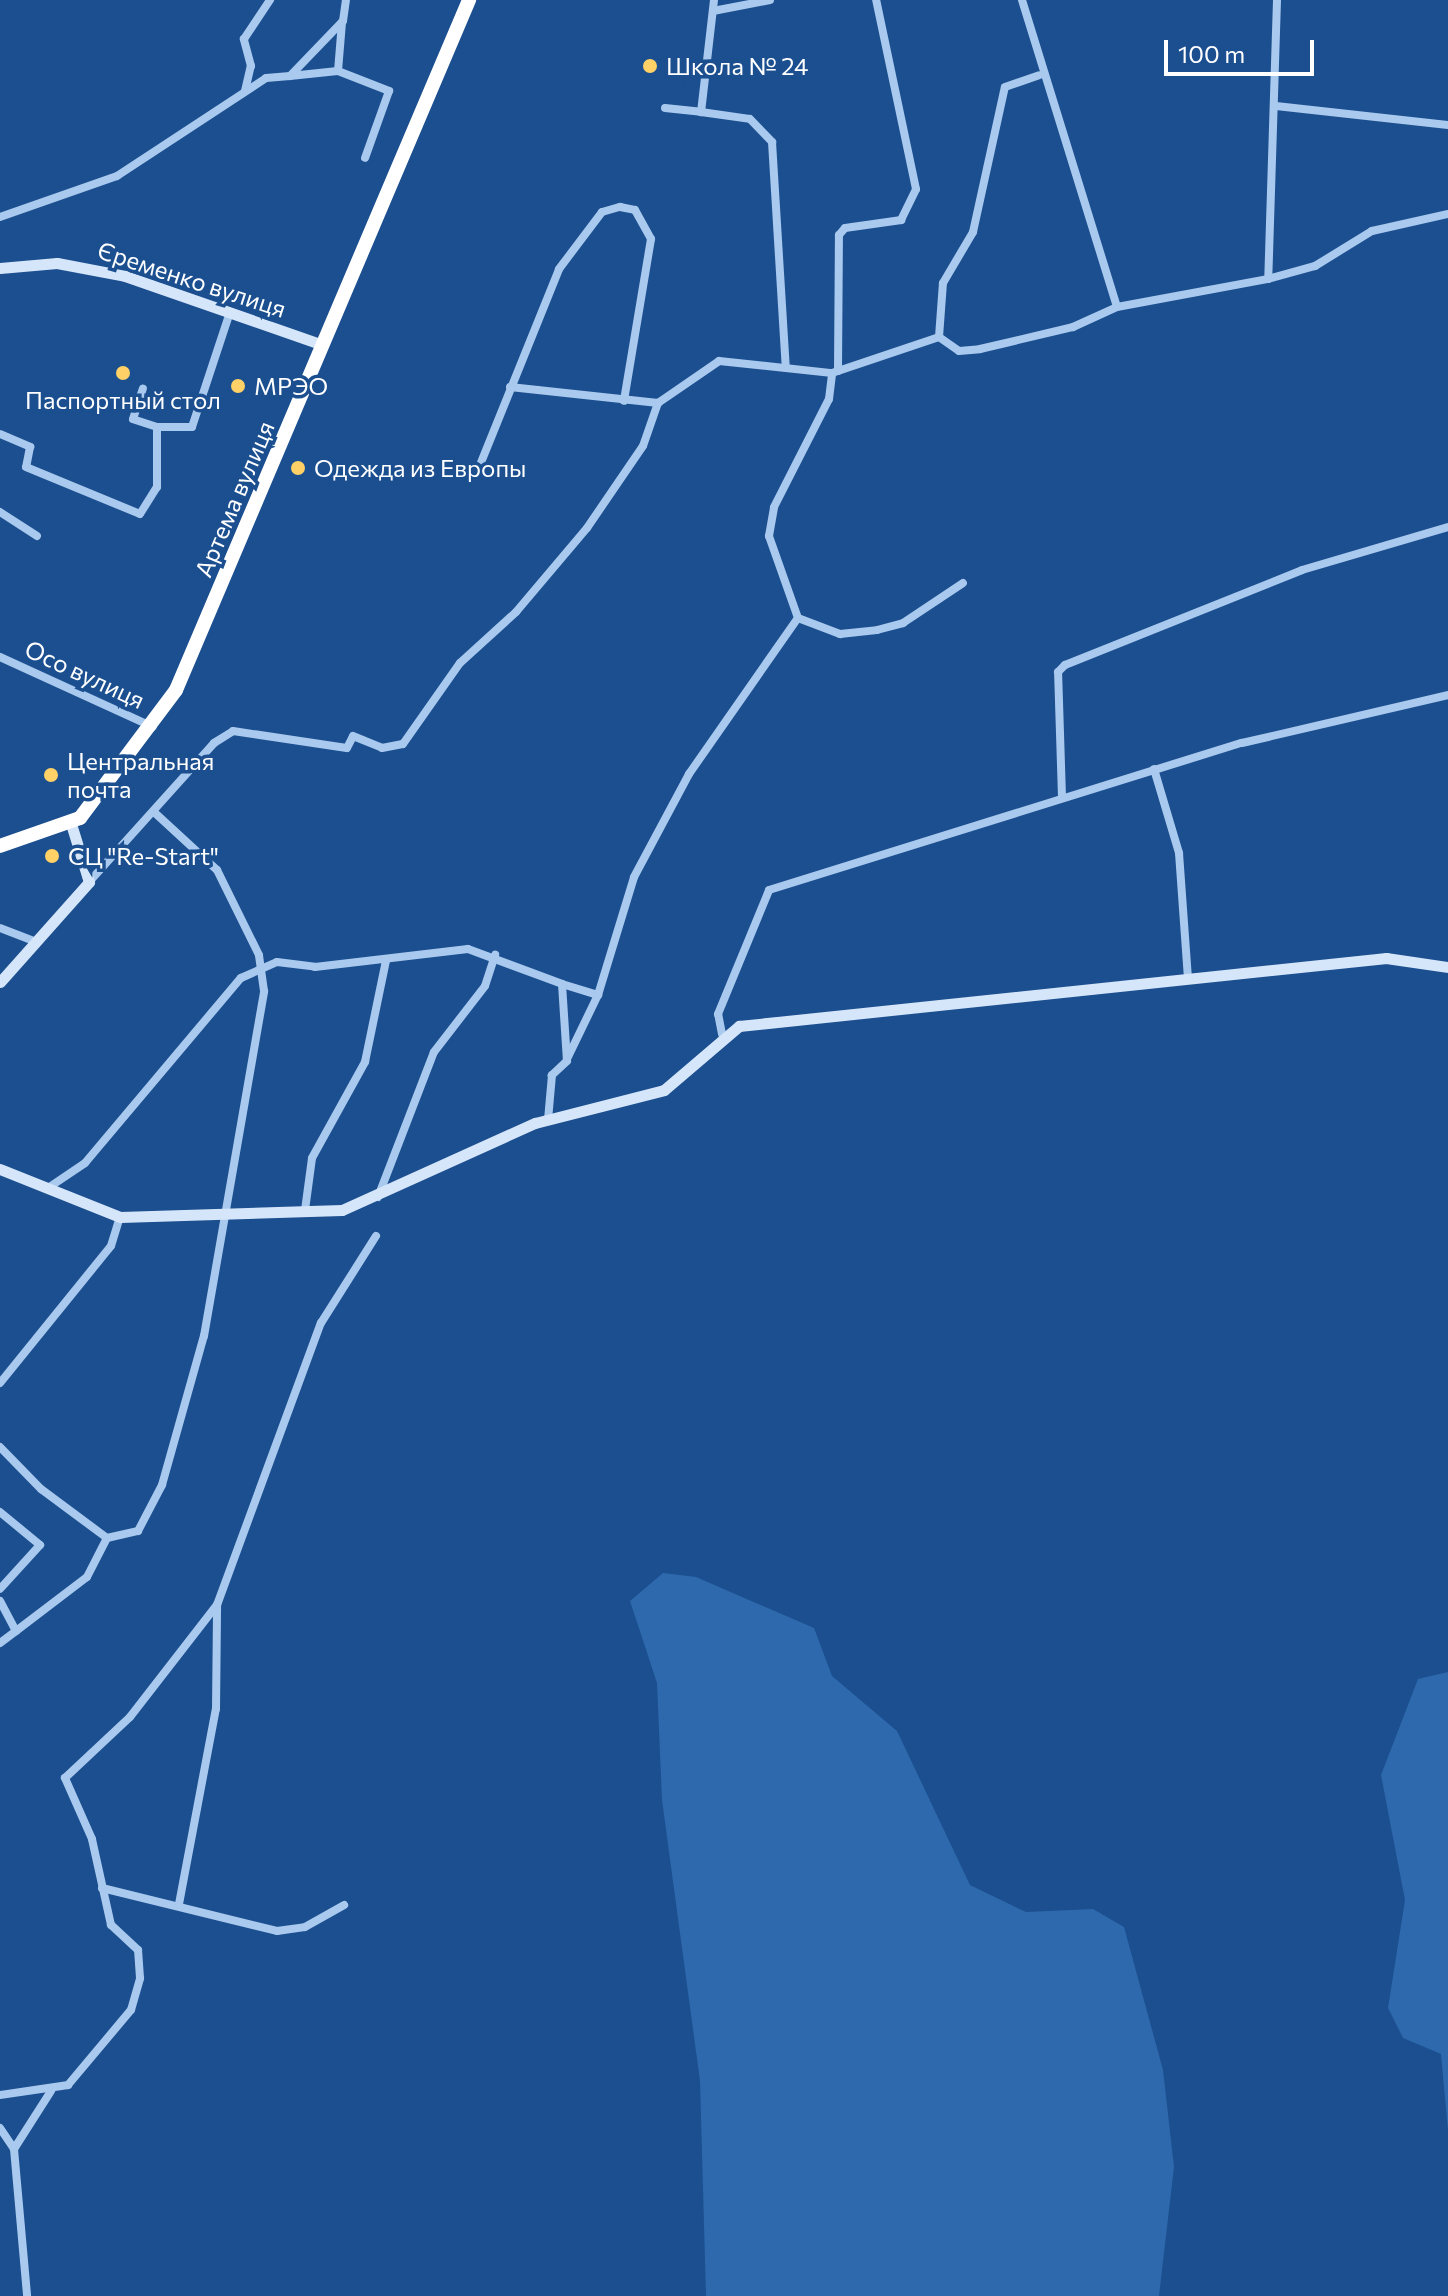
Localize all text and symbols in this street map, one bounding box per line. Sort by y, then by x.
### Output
scale bar [1168,24,1318,74]
text: 100 m [1178,39,1245,68]
place label: Школа № 24 [666,52,808,80]
marker: Школа № 24 [641,57,659,75]
street label: Єременко вулиця [94,235,290,323]
marker: Паспортный стол [114,364,132,382]
place label: МРЭО [254,372,328,400]
marker: МРЭО [229,377,247,395]
place label: Паспортный стол [25,386,221,414]
street label: Артема вулиця [188,417,280,581]
place label: Одежда из Европы [314,454,526,482]
marker: Одежда из Европы [289,459,307,477]
street label: Осо вулиця [21,634,149,714]
place label: Центральная почта [67,747,214,803]
marker: Центральная почта [42,766,60,784]
place label: СЦ "Re-Start" [68,842,219,870]
marker: СЦ "Re-Start" [43,847,61,865]

